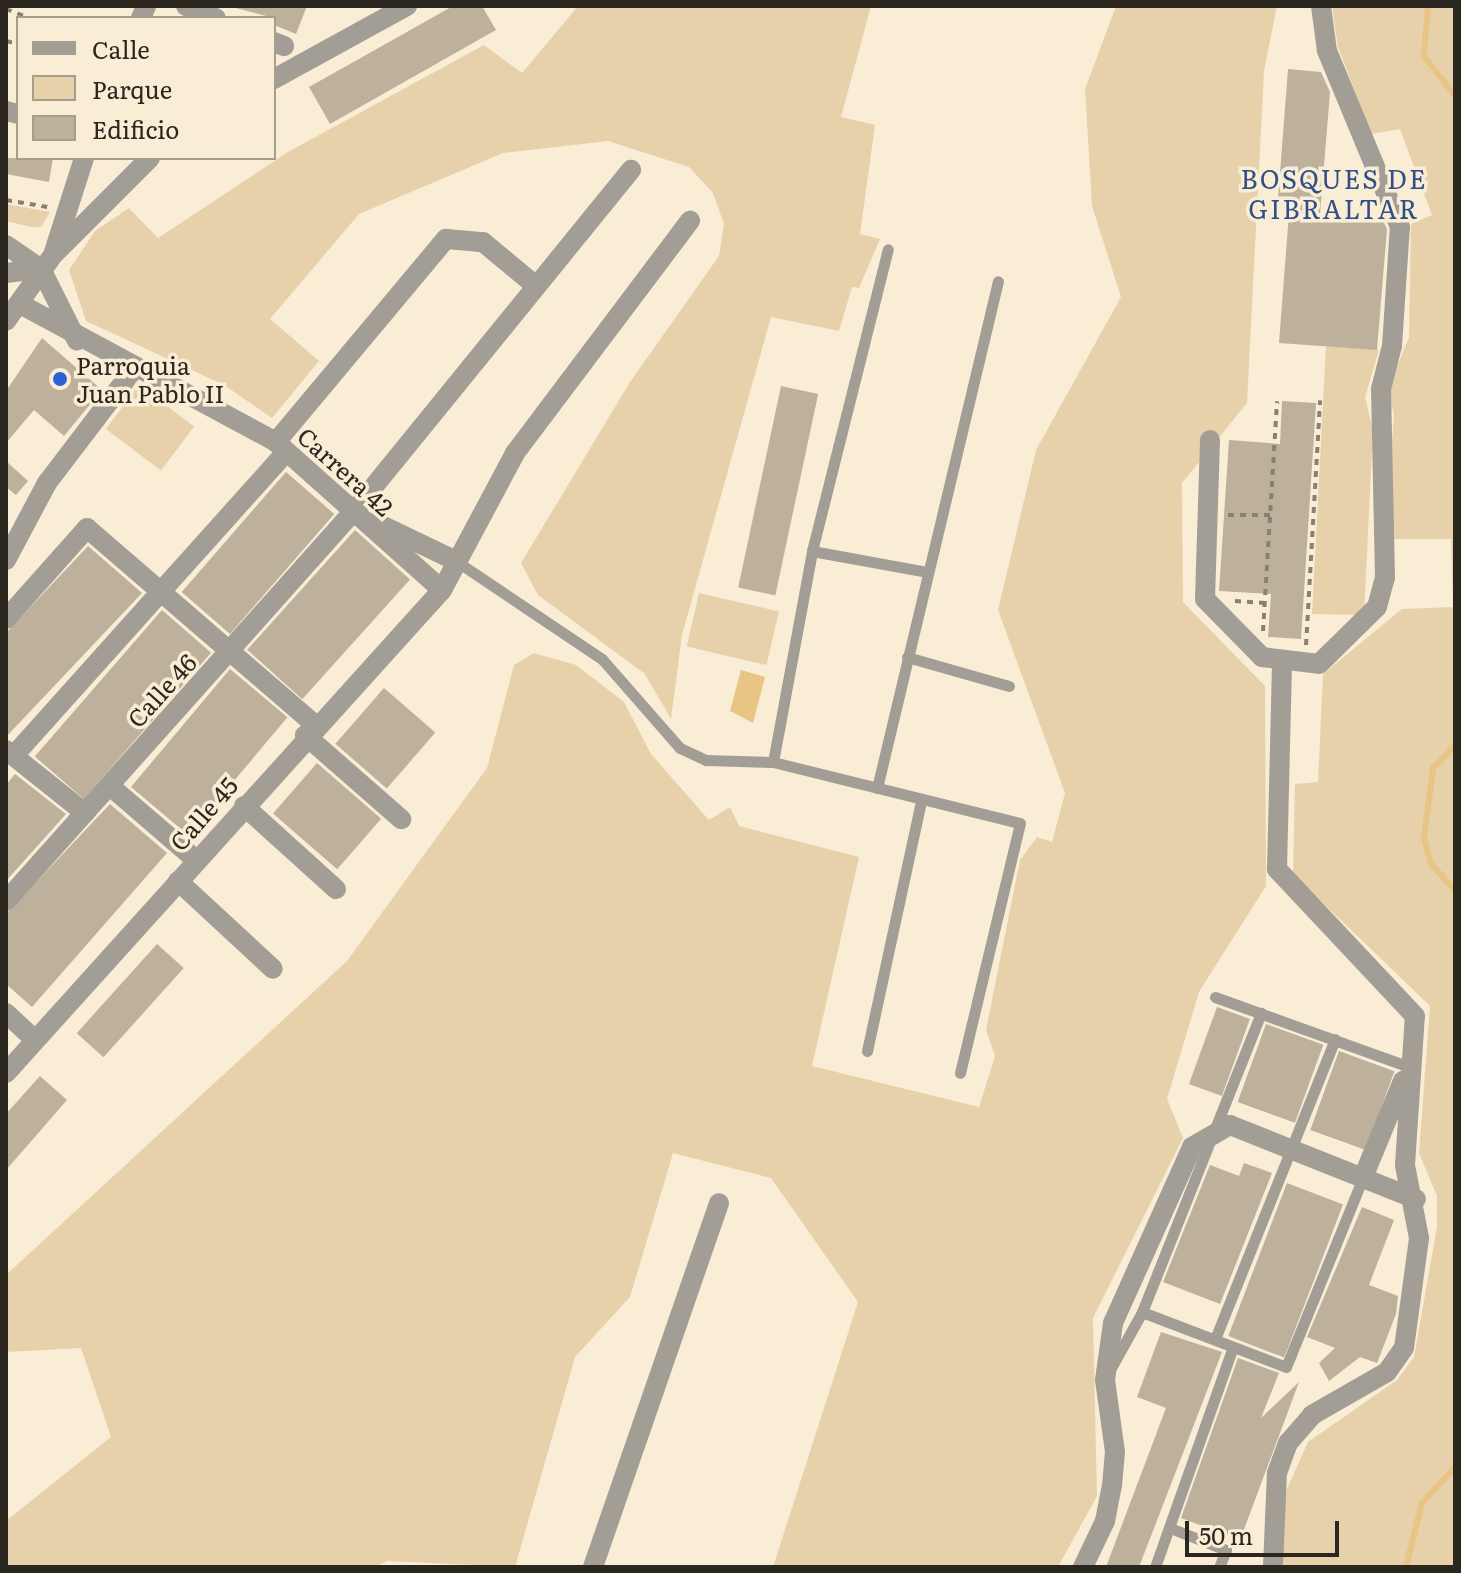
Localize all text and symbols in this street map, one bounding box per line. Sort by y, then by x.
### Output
legend [16,16,276,160]
text: Calle [92,31,150,66]
text: Parque [92,71,172,106]
text: Edificio [92,111,179,146]
district label: BOSQUES DE GIBRALTAR [1240,162,1428,224]
place label: Parroquia Juan Pablo II [76,351,224,407]
marker: Parroquia Juan Pablo II [51,370,69,388]
street label: Carrera 42 [292,421,400,521]
street label: Calle 46 [121,647,201,733]
street label: Calle 45 [163,770,243,856]
scale bar [1189,1505,1343,1555]
text: 50 m [1199,1517,1253,1552]

